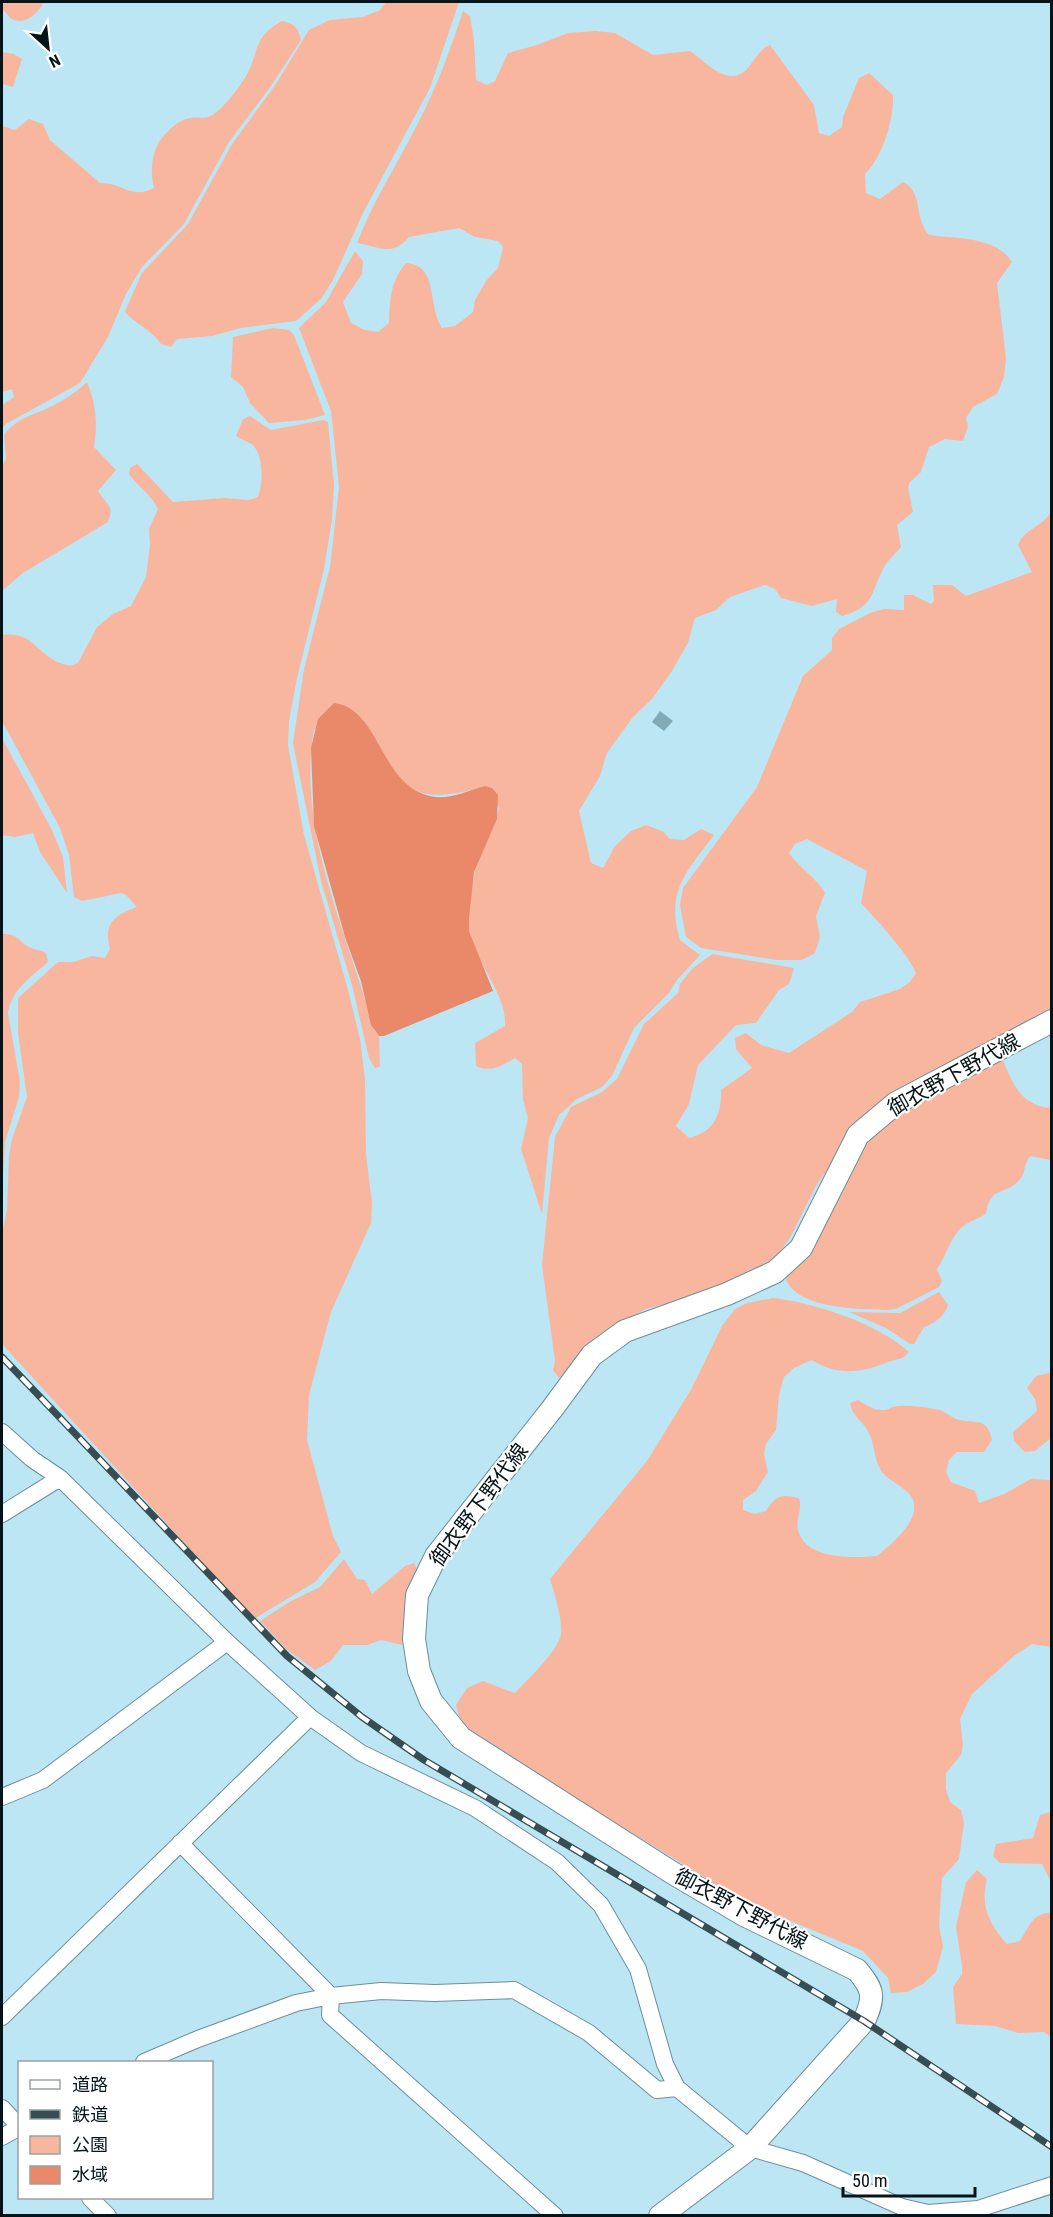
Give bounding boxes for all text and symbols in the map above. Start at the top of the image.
north arrow [18,18,78,78]
text: N [46,50,63,72]
street label: 御衣野下野代線 [884,1029,1024,1121]
street label: 御衣野下野代線 [425,1439,533,1571]
street label: 御衣野下野代線 [670,1864,812,1954]
legend [18,2061,213,2199]
text: 道路 [72,2074,108,2095]
text: 鉄道 [72,2104,108,2125]
text: 公園 [72,2134,108,2155]
scale bar [843,2160,975,2198]
text: 水域 [72,2164,108,2185]
text: 50 m [852,2170,887,2191]

